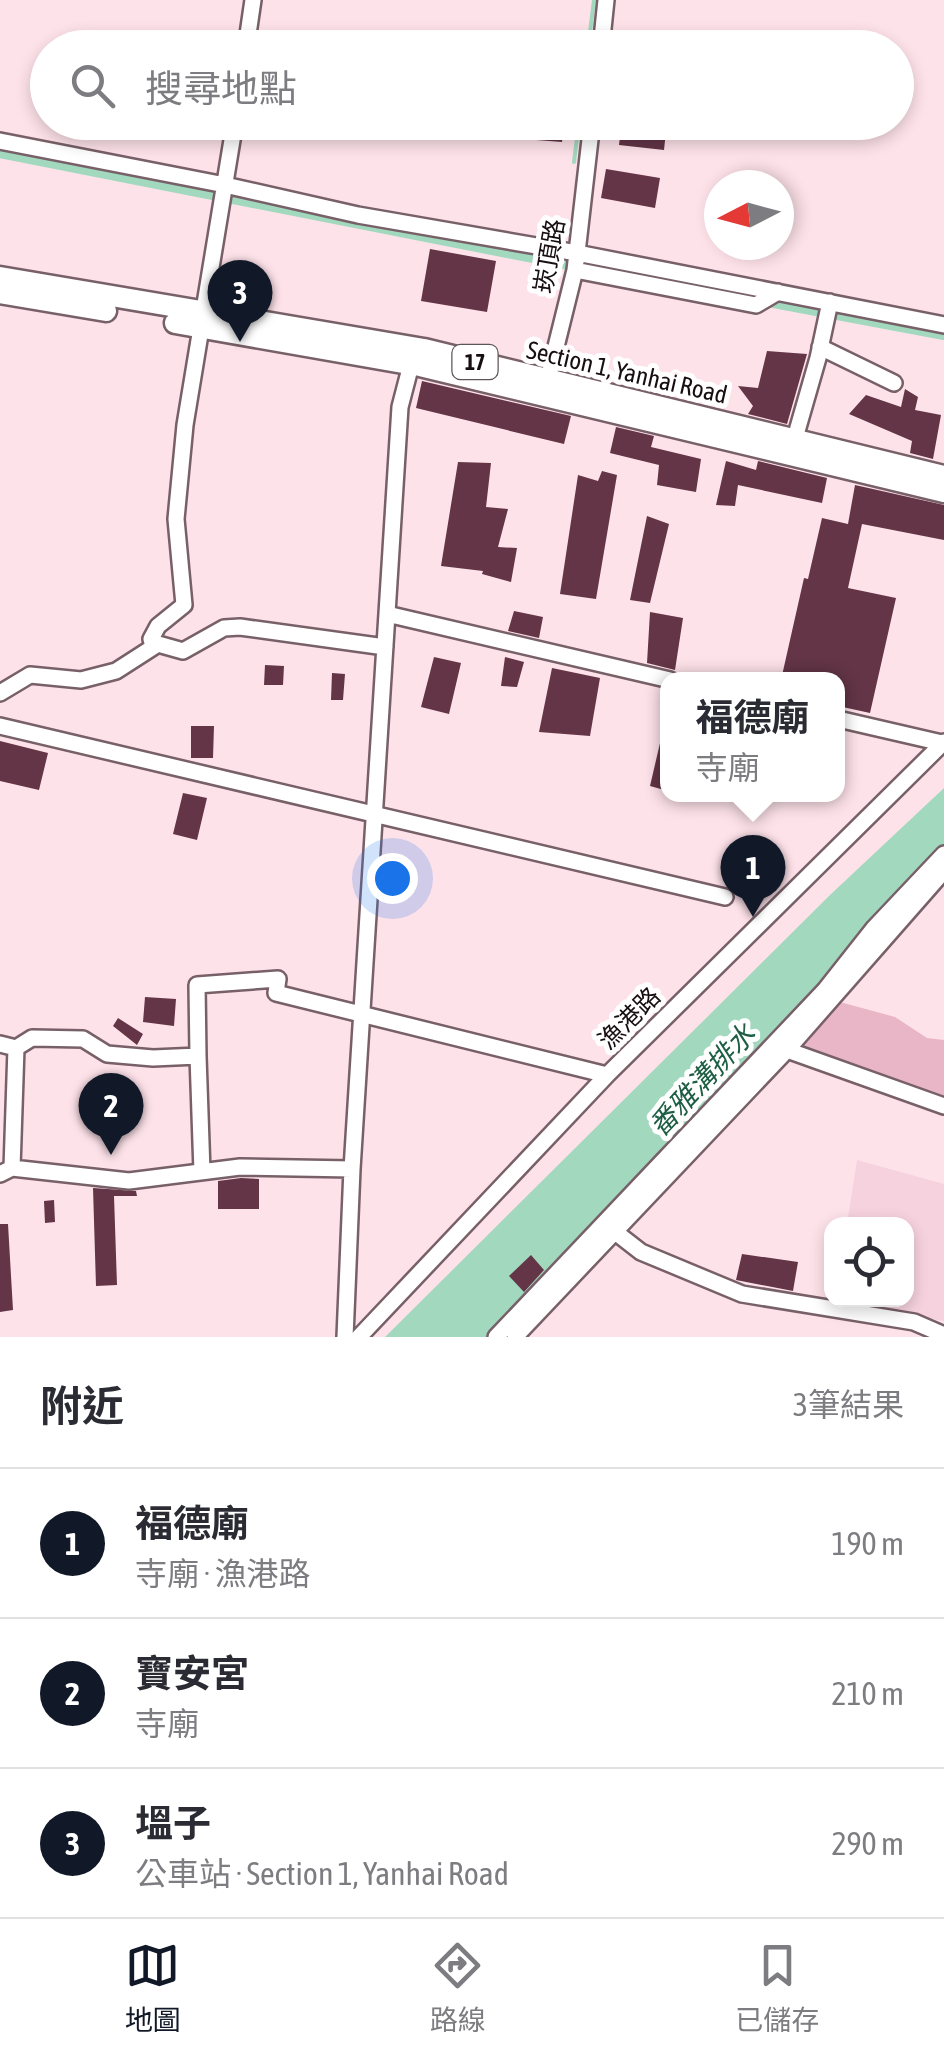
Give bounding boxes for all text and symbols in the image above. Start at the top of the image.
search box [30,30,914,140]
icon: search [65,58,120,113]
text: 搜尋地點 [145,67,297,110]
north arrow [704,170,794,260]
street label: 崁頂路 [529,217,569,295]
pin: 3 [208,260,272,342]
street label: Section 1, Yanhai Road [524,335,730,409]
road number: 17 [452,345,498,379]
popup [660,672,845,802]
text: 福德廟 [695,696,810,739]
text: 寺廟 [695,749,760,786]
pin: 1 [720,834,786,917]
your location [367,853,418,904]
street label: 漁港路 [593,982,665,1054]
water label: 番雅溝排水 [643,1016,763,1142]
pin: 2 [78,1072,144,1155]
map controls [824,1217,914,1307]
button: locate [824,1217,914,1307]
text: 附近 [40,1382,124,1430]
text: 3筆結果 [793,1386,904,1423]
text: 福德廟 [135,1502,249,1545]
text: 1 [65,1525,80,1562]
text: 190 m [831,1525,904,1562]
text: 寺廟 · 漁港路 [135,1555,311,1592]
text: 寶安宮 [135,1652,249,1695]
text: 2 [65,1675,80,1712]
text: 210 m [831,1675,904,1712]
text: 寺廟 [135,1705,199,1742]
text: 塭子 [135,1802,211,1845]
text: 3 [65,1825,80,1862]
text: 290 m [831,1825,904,1862]
text: 公車站 · Section 1, Yanhai Road [135,1855,509,1892]
tab: 地圖 [125,1938,181,2038]
tab: 路線 [430,1938,486,2038]
tab: 已儲存 [735,1938,819,2038]

